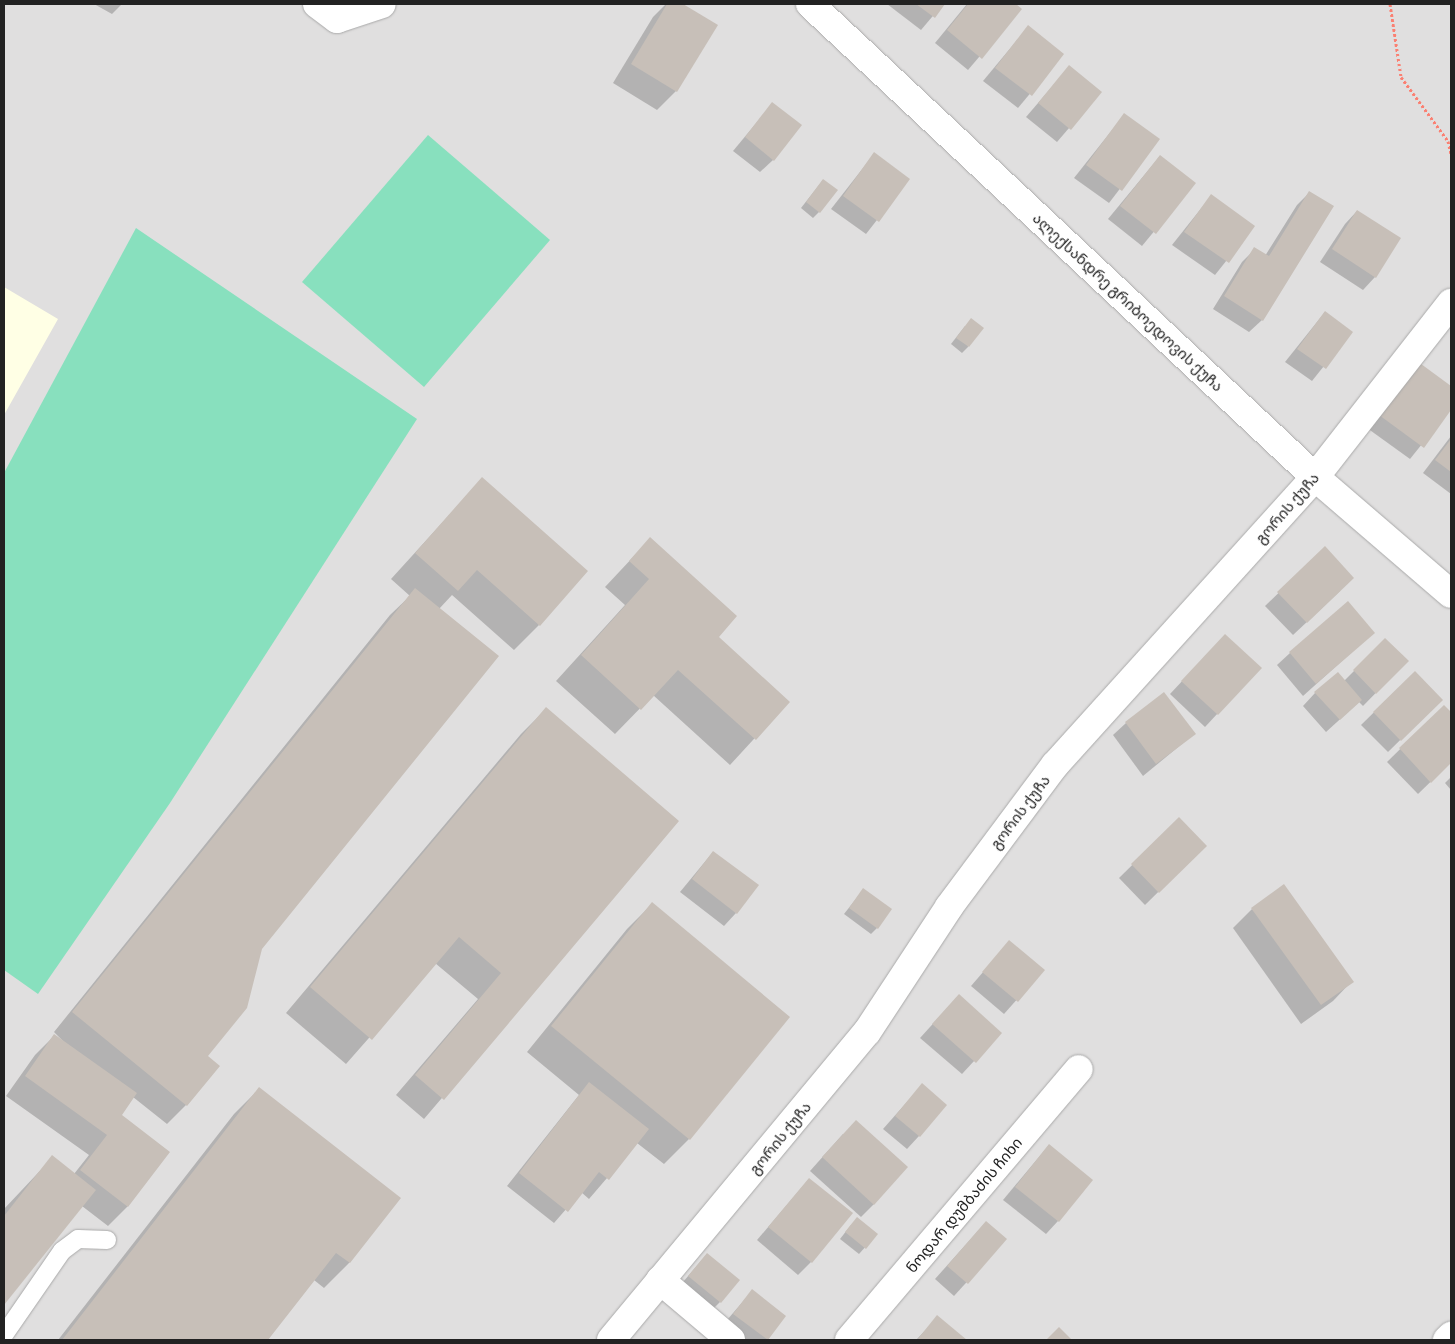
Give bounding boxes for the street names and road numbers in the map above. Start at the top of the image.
street label: ალექსანდრე გრიბოედოვის ქუჩა [1029,209,1227,395]
street label: გორის ქუჩა [1251,469,1323,547]
street label: გორის ქუჩა [986,771,1054,853]
street label: გორის ქუჩა [745,1098,815,1178]
street label: ნოდარ დუმბაძის ჩიხი [902,1134,1026,1276]

